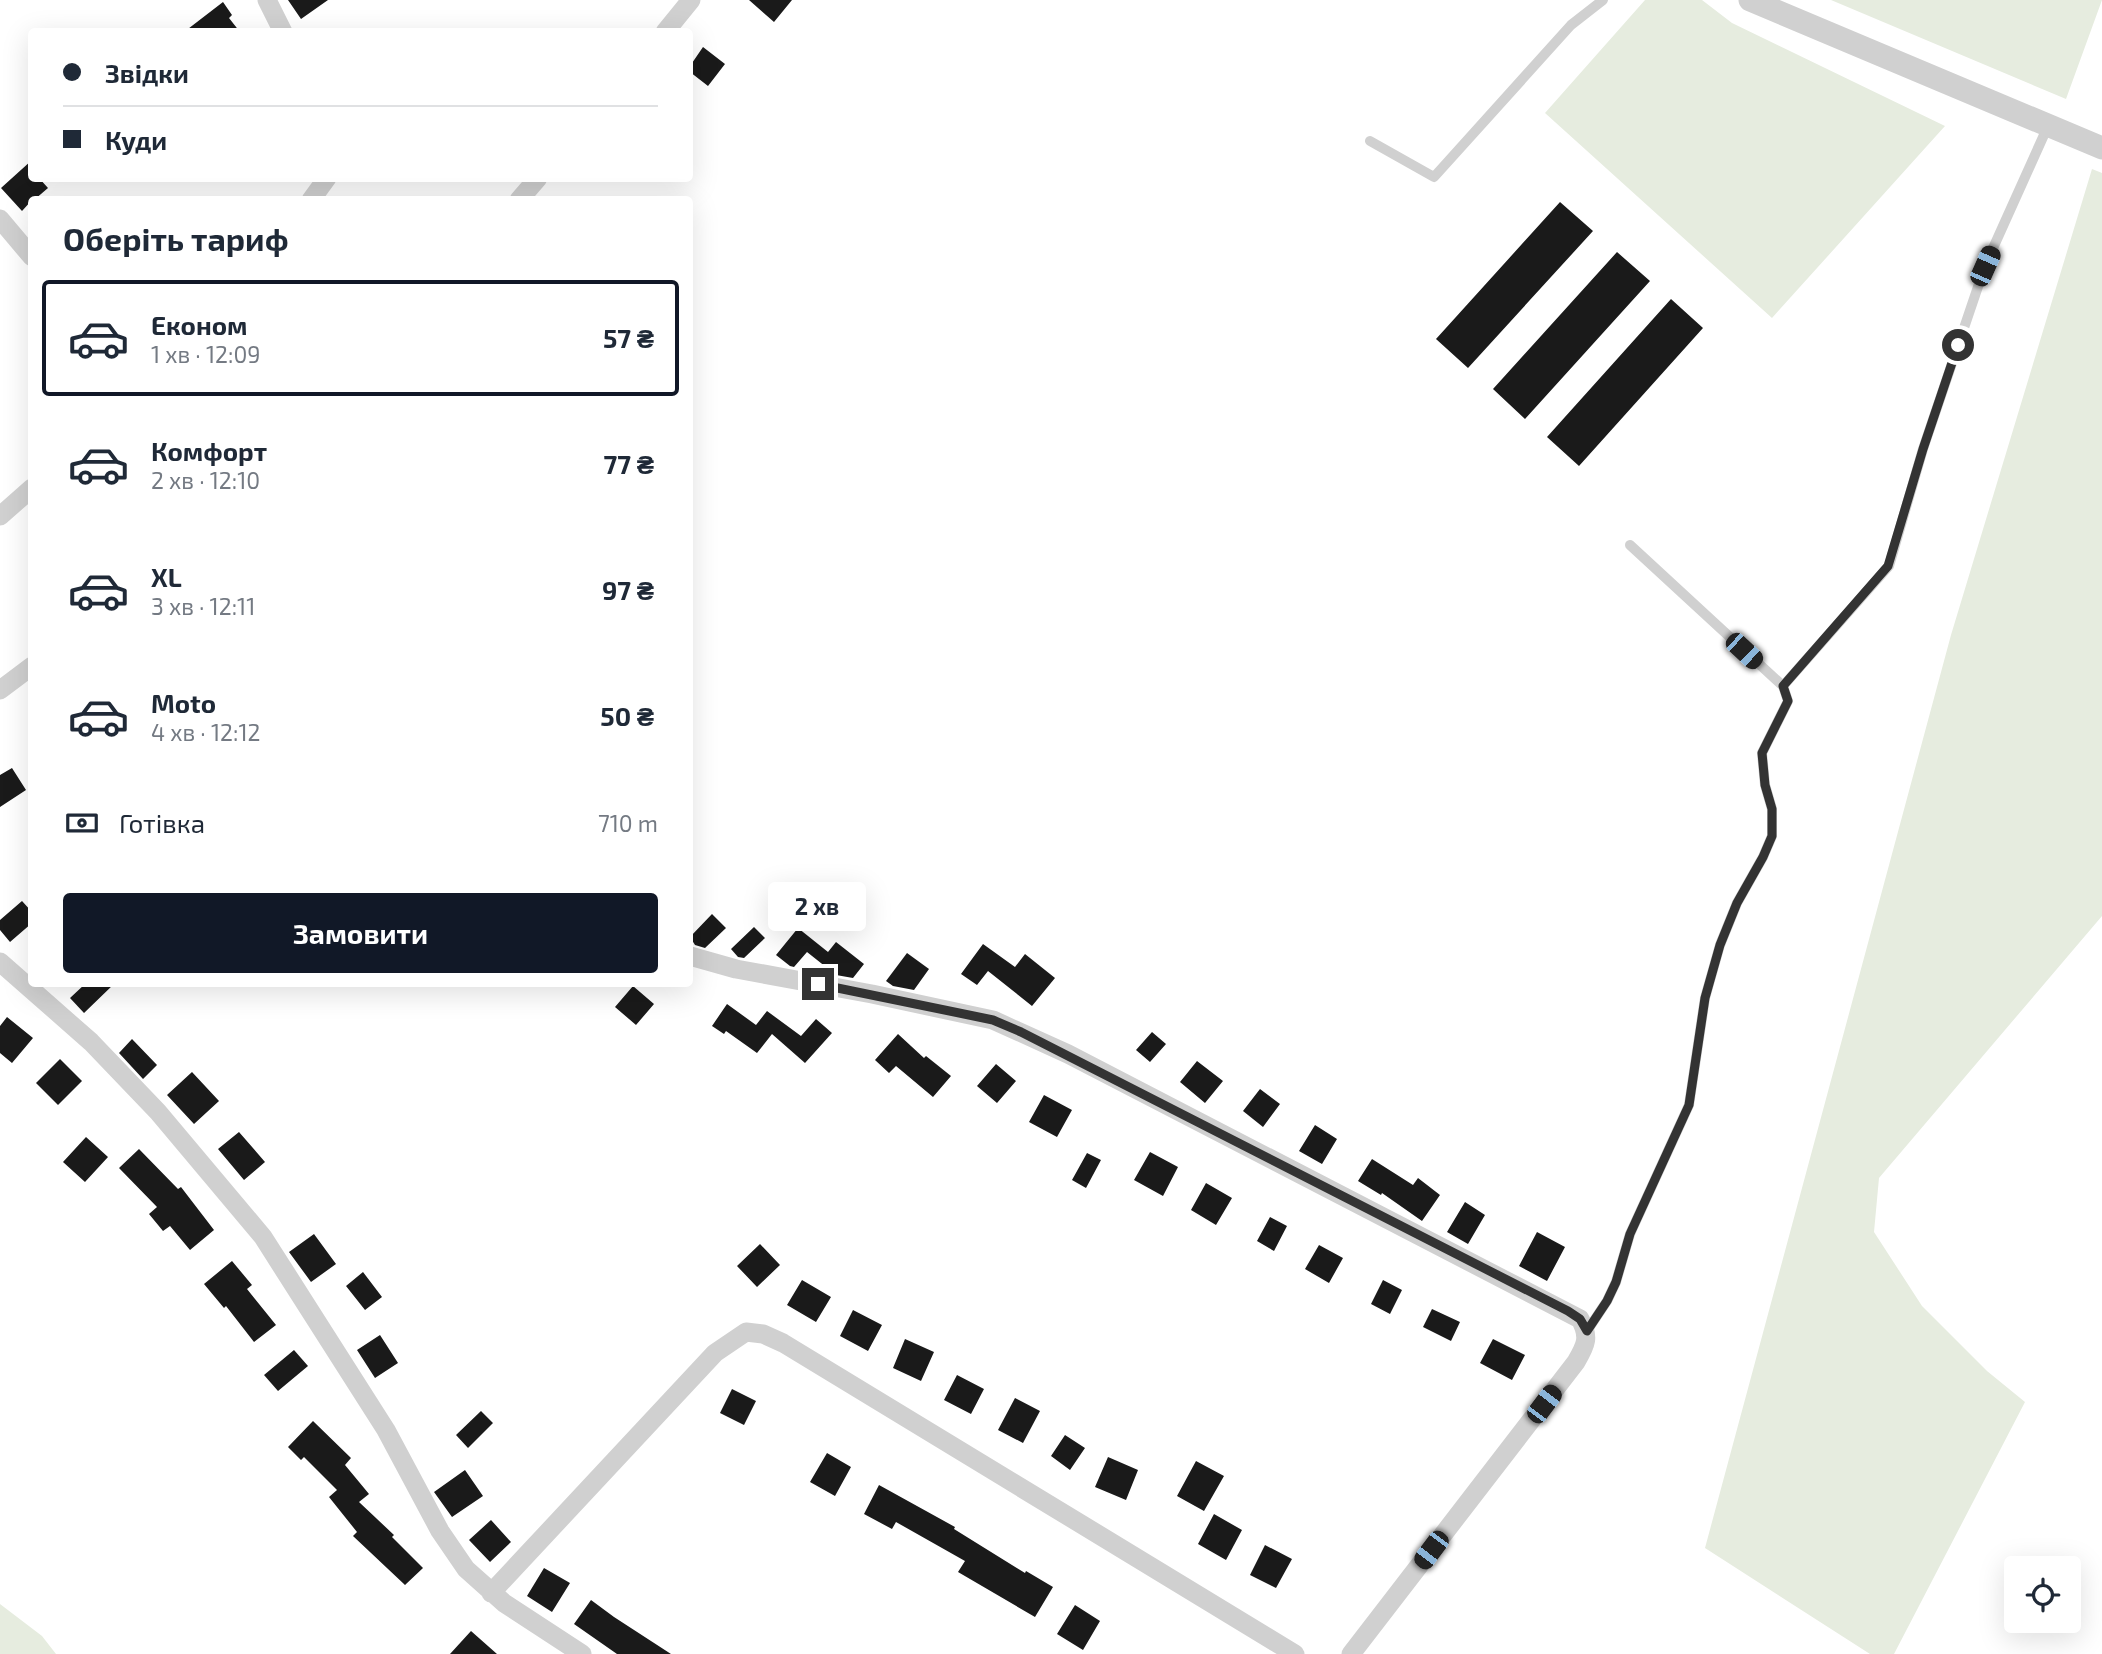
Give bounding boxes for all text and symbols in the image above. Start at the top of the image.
text: Звідки [105,57,189,88]
text: Куди [105,124,167,155]
text: Оберіть тариф [63,219,289,257]
car [1967,243,2004,289]
icon: car [67,307,130,370]
text: Економ [151,309,248,340]
text: 57 ₴ [603,322,654,353]
route start [1942,329,1974,361]
text: 1 хв · 12:09 [151,340,260,368]
icon: car [67,433,130,496]
text: Комфорт [151,435,267,466]
text: 77 ₴ [604,448,654,479]
text: 2 хв · 12:10 [151,466,260,494]
icon: car [67,559,130,622]
text: XL [151,561,182,592]
text: 97 ₴ [602,574,654,605]
text: 3 хв · 12:11 [151,592,255,620]
car [1722,629,1767,673]
icon: car [67,685,130,748]
text: Moto [151,687,216,718]
text: 50 ₴ [600,700,654,731]
text: 4 хв · 12:12 [151,718,261,746]
icon: cash [63,804,101,842]
text: Готівка [119,807,205,838]
text: 710 m [598,809,658,837]
callout: 2 хв [769,883,867,932]
text: 2 хв [795,892,839,920]
button: Замовити [63,893,658,973]
route end [802,968,834,1000]
car [1523,1381,1566,1427]
car [1410,1527,1453,1573]
map controls [2004,1556,2081,1633]
button: locate [2004,1556,2081,1633]

